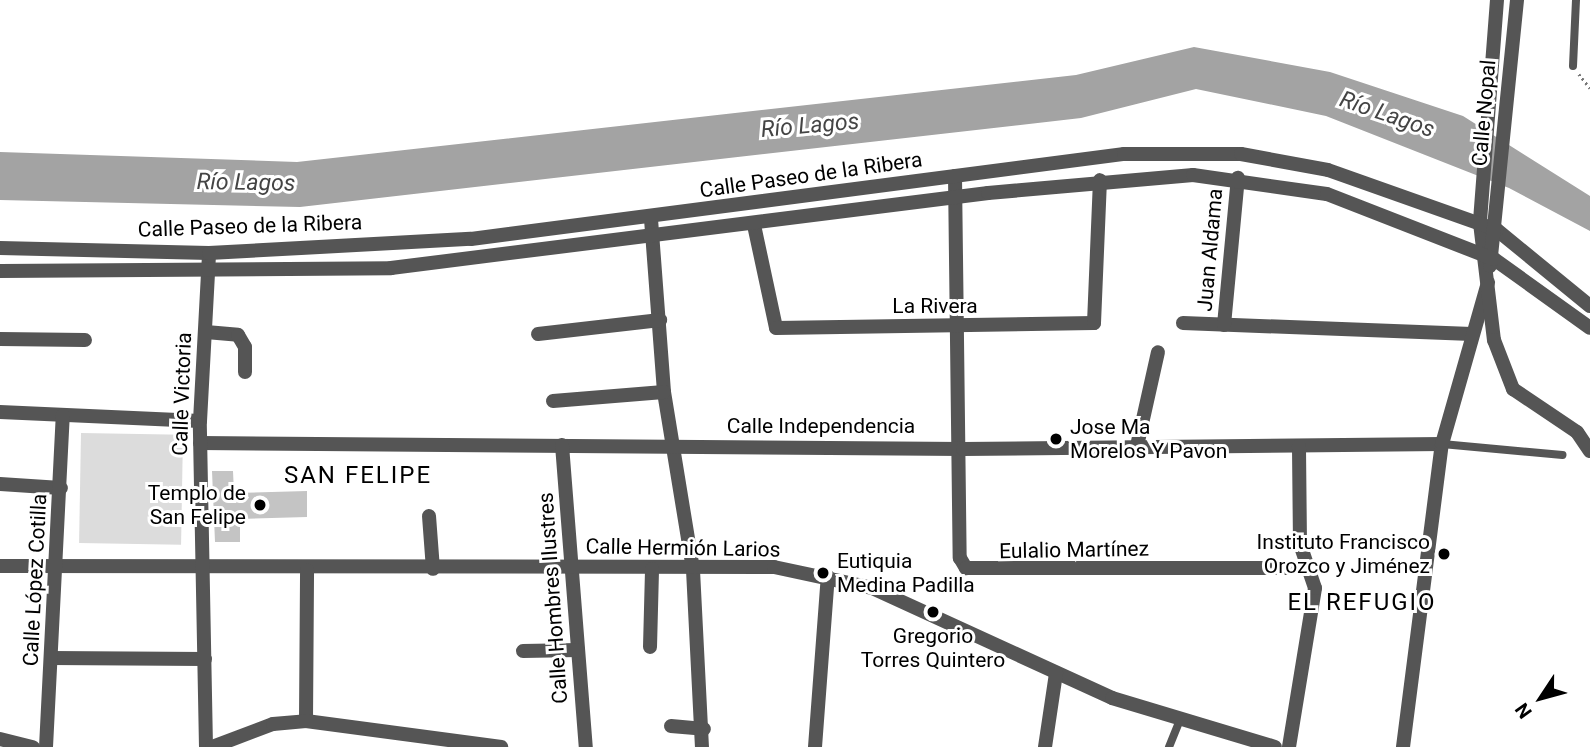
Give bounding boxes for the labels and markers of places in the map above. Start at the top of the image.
place label: Jose Ma Morelos Y Pavon [1070,414,1227,464]
marker: Jose Ma Morelos Y Pavon [1048,431,1064,447]
place label: Templo de San Felipe [148,480,246,530]
marker: Templo de San Felipe [252,497,268,513]
place label: Instituto Francisco Orozco y Jiménez [1257,529,1430,579]
marker: Instituto Francisco Orozco y Jiménez [1436,546,1452,562]
place label: Eutiquia Medina Padilla [837,548,975,598]
marker: Eutiquia Medina Padilla [815,565,831,581]
marker: Gregorio Torres Quintero [925,604,941,620]
place label: Gregorio Torres Quintero [861,623,1005,673]

